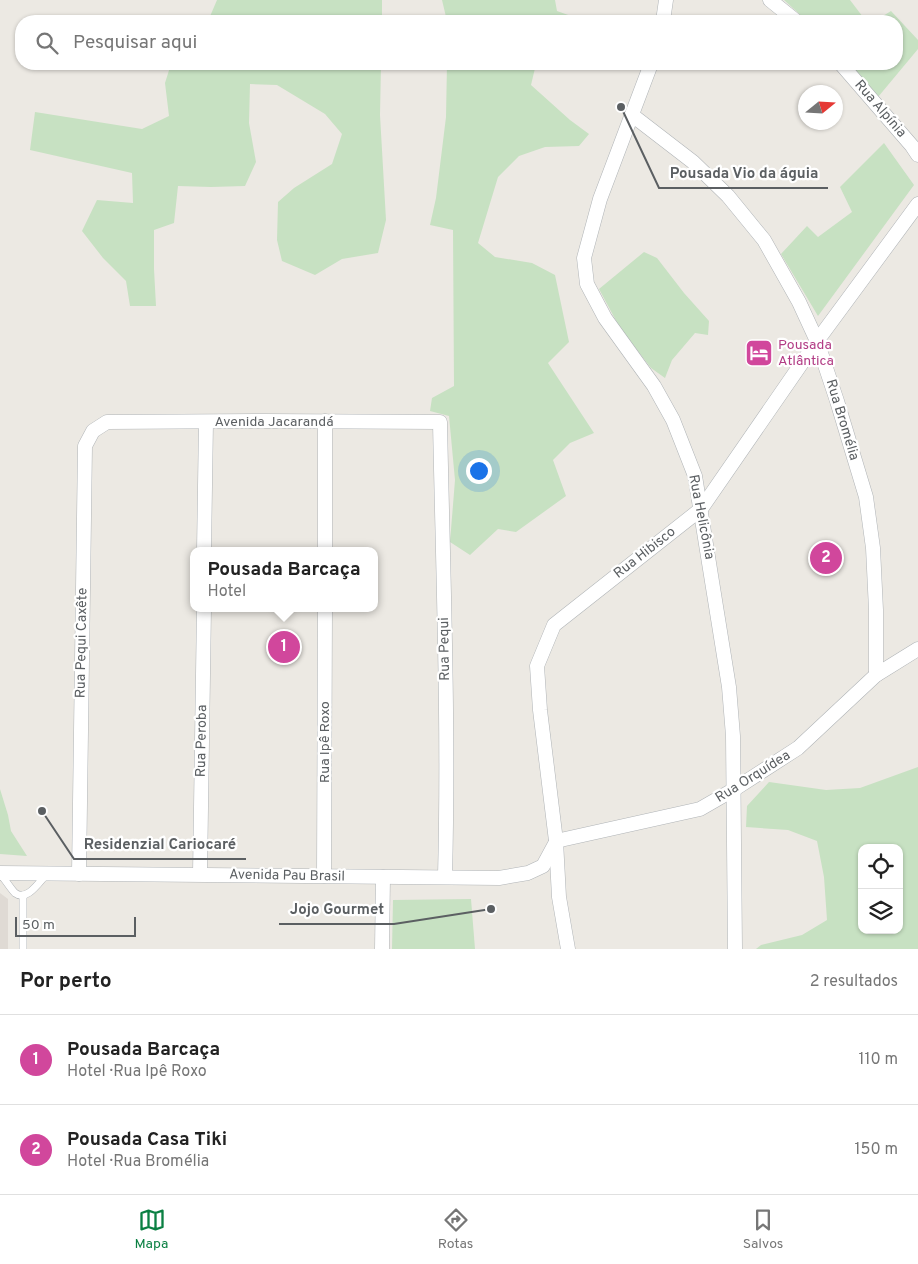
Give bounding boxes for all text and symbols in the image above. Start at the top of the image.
search box [15,15,903,70]
icon: search [33,29,61,57]
text: Pesquisar aqui [73,31,197,55]
street label: Rua Alpínia [850,77,910,141]
north arrow [798,85,843,130]
callout: Pousada Vio da águia [659,158,828,188]
text: Pousada Vio da águia [670,165,818,184]
place label: Pousada Atlântica [778,337,834,370]
hotel icon: Pousada Atlântica [744,338,774,368]
street label: Rua Bromélia [822,377,862,463]
street label: Avenida Jacarandá [214,414,334,431]
your location [466,458,492,484]
street label: Rua Helicônia [684,473,718,561]
street label: Rua Hibisco [611,523,679,582]
pin: 2 [810,539,842,577]
popup [190,547,378,612]
text: Pousada Barcaça [207,558,361,582]
text: Hotel [207,582,246,602]
street label: Rua Pequi Caxête [73,588,91,698]
street label: Rua Pequi [436,617,454,681]
pin: 1 [268,628,300,666]
street label: Rua Ipê Roxo [317,701,334,783]
street label: Rua Peroba [193,705,211,777]
street label: Rua Orquídea [712,747,794,807]
callout: Residenzial Cariocaré [74,829,246,859]
text: Residenzial Cariocaré [84,836,236,855]
map controls [858,844,903,934]
button: locate [858,844,903,889]
street label: Avenida Pau Brasil [229,866,345,886]
button: layers [858,889,903,934]
callout: Jojo Gourmet [279,894,394,924]
text: Jojo Gourmet [290,901,384,920]
scale bar [15,914,136,937]
text: 50 m [22,917,55,934]
text: Por perto [20,968,112,995]
text: 2 resultados [810,972,898,992]
text: Pousada Barcaça [67,1038,220,1062]
text: 1 [33,1050,39,1070]
text: 110 m [858,1050,898,1070]
text: Hotel · Rua Ipê Roxo [67,1062,207,1082]
text: Pousada Casa Tiki [67,1128,227,1152]
text: 2 [31,1140,41,1160]
text: 150 m [855,1140,898,1160]
text: Hotel · Rua Bromélia [67,1152,209,1172]
tab: Mapa [135,1206,168,1253]
tab: Rotas [438,1206,473,1253]
tab: Salvos [743,1206,783,1253]

